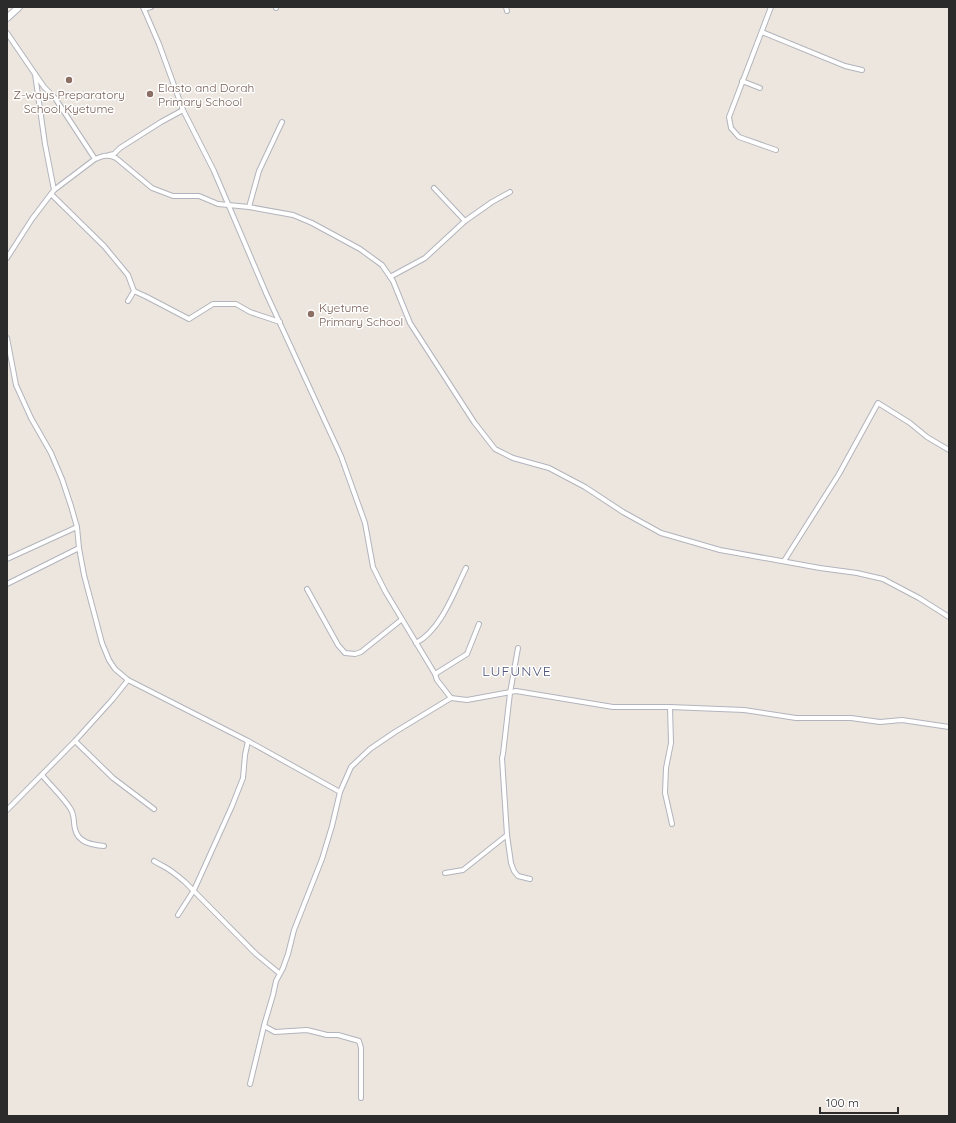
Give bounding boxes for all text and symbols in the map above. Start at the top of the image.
marker: Z-ways Preparatory School Kyetume [64,75,74,85]
place label: Elasto and Dorah Primary School [158,80,254,109]
place label: Z-ways Preparatory School Kyetume [13,87,125,116]
marker: Elasto and Dorah Primary School [145,89,155,99]
place label: Kyetume Primary School [319,300,403,329]
marker: Kyetume Primary School [306,309,316,319]
district label: LUFUNVE [482,662,552,680]
scale bar [820,1089,898,1115]
text: 100 m [826,1095,859,1110]

